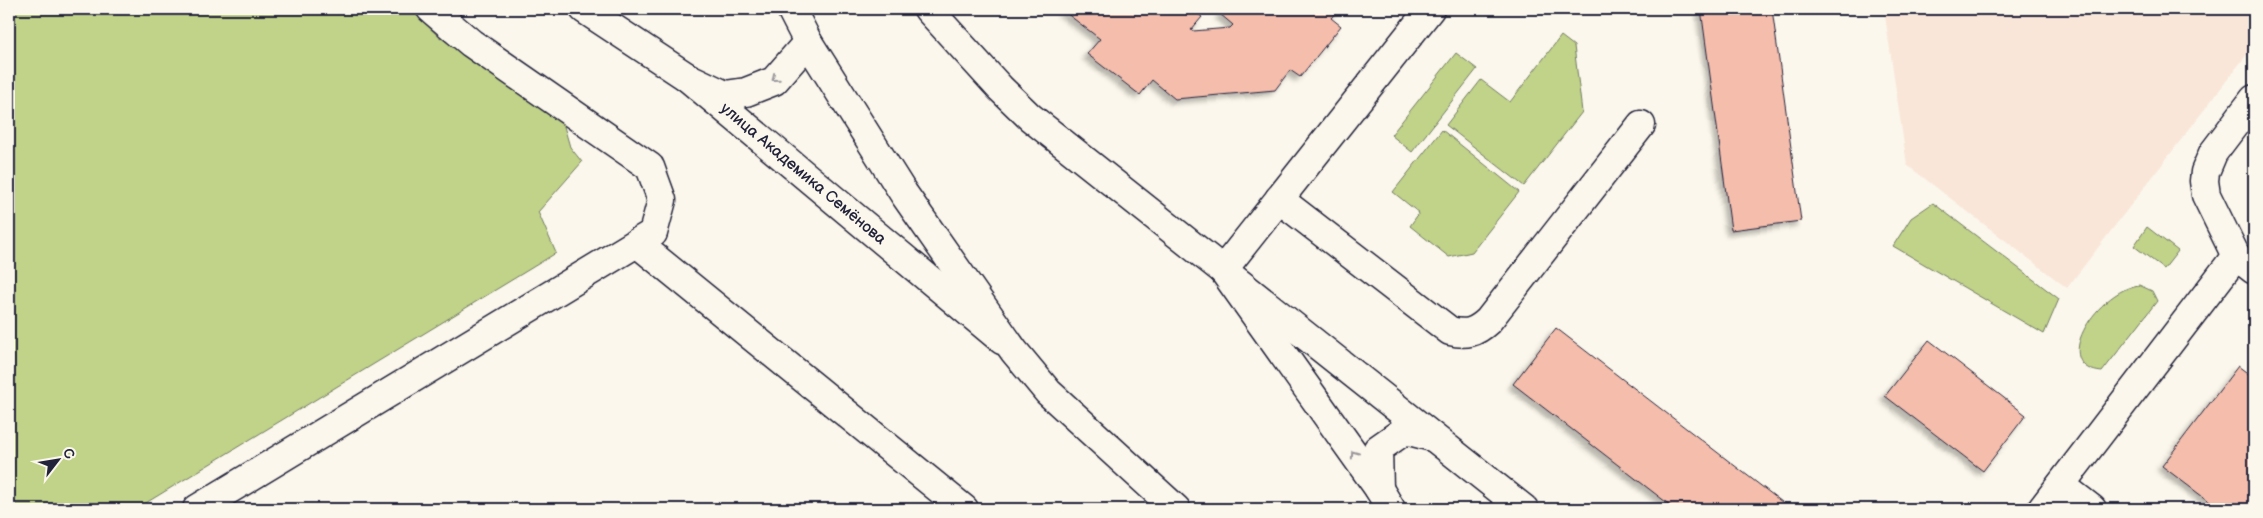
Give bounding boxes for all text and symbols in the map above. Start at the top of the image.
one-way arrow [772,72,781,81]
street label: улица Академика Семёнова [716,99,890,249]
north arrow [32,436,82,486]
text: С [59,445,79,462]
one-way arrow [1351,450,1360,460]

